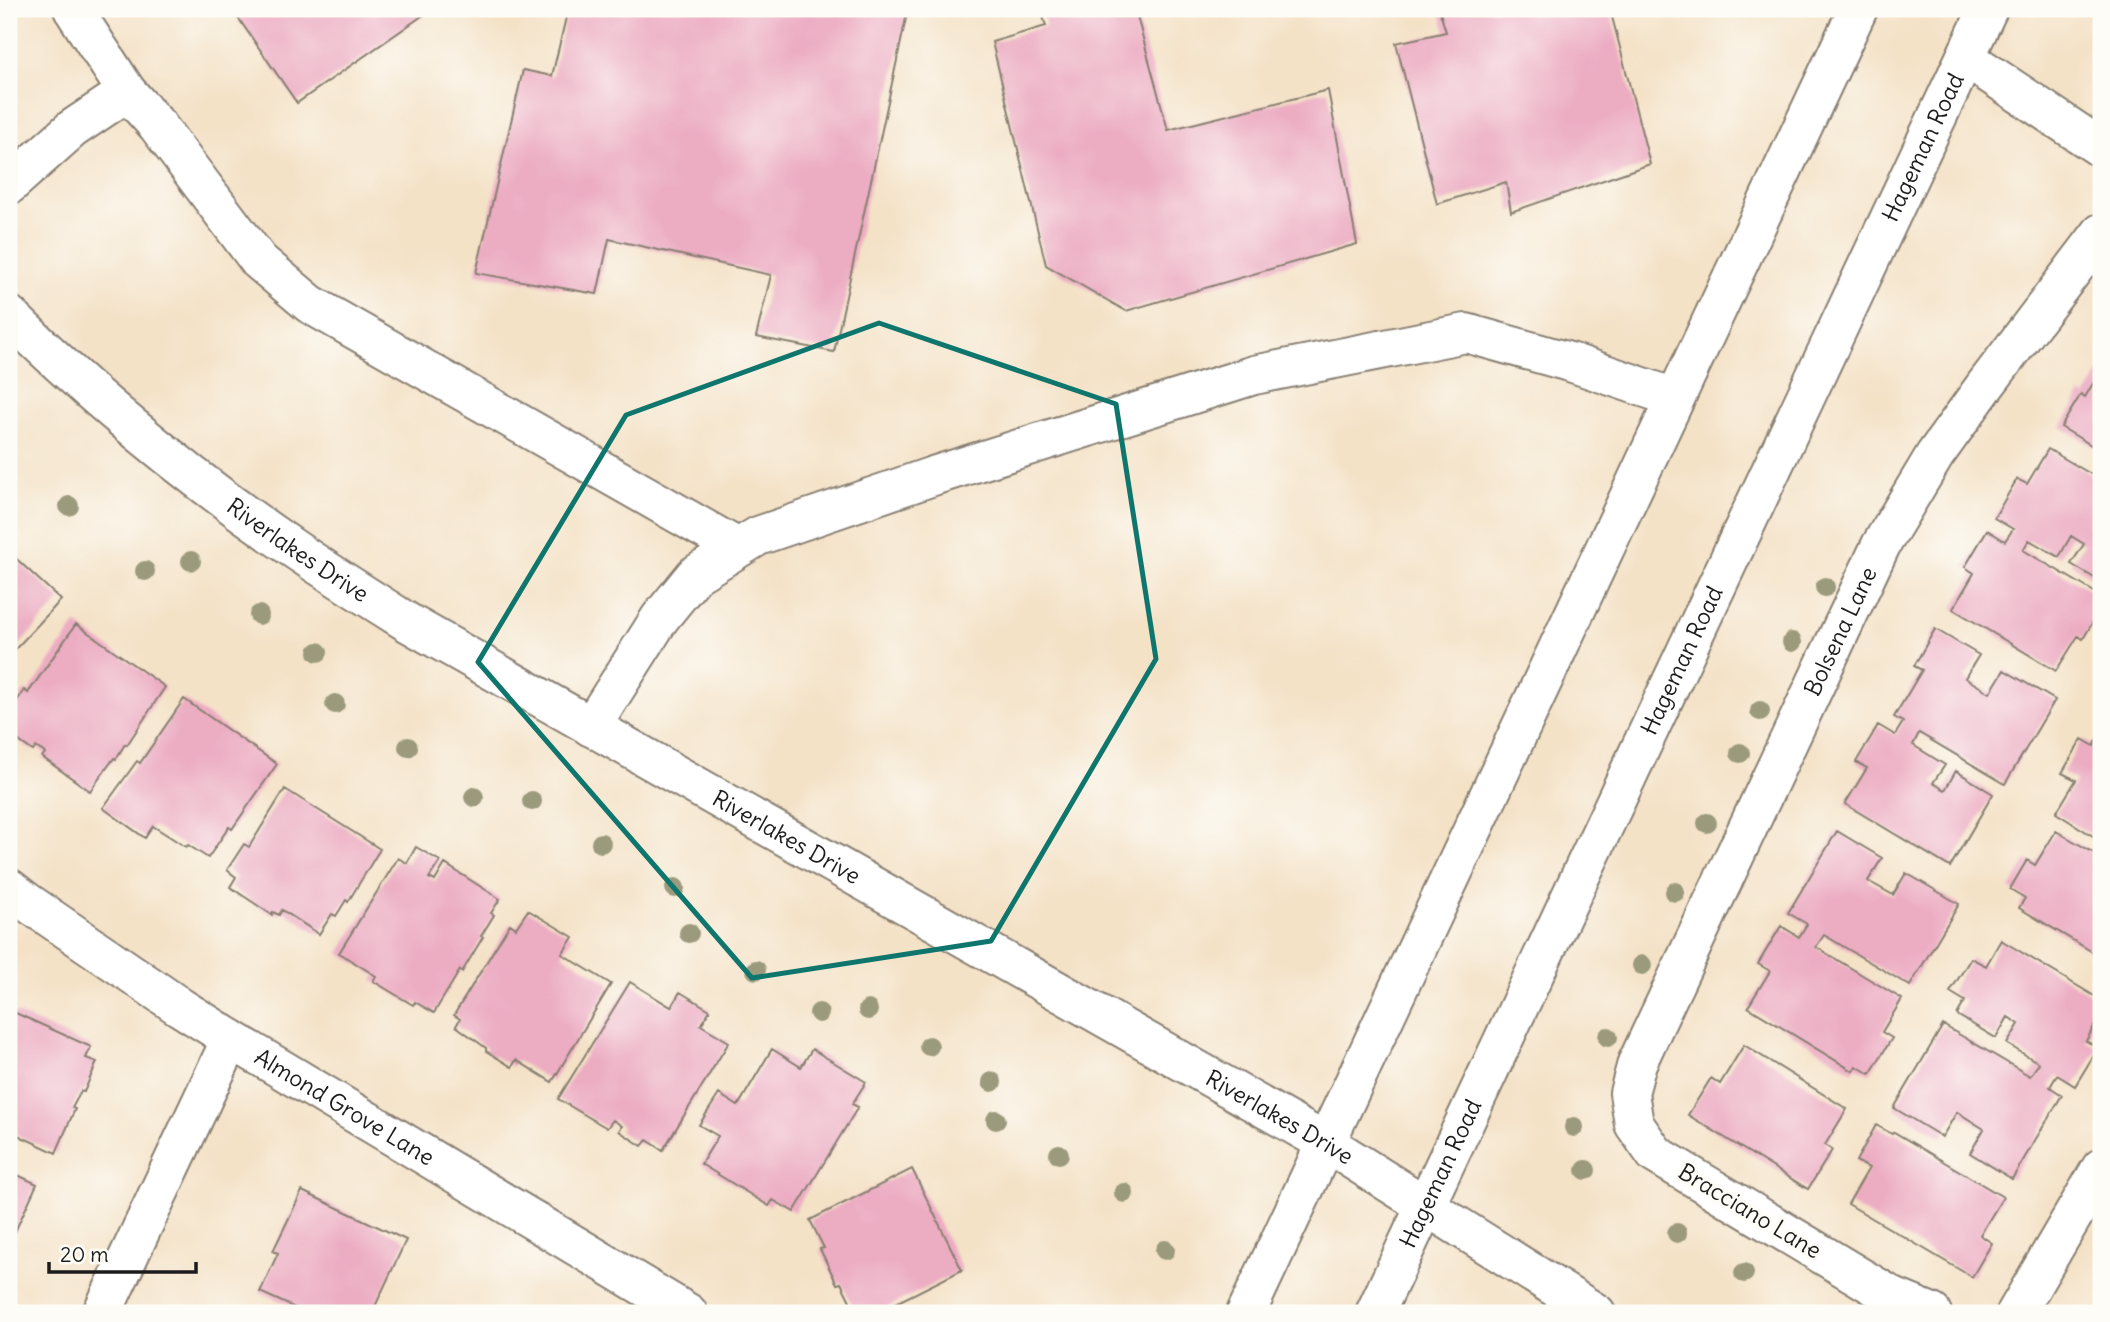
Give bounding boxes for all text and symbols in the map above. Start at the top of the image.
street label: Hageman Road [1875,68,1970,226]
street label: Riverlakes Drive [221,491,374,608]
street label: Bolsena Lane [1797,562,1883,700]
street label: Hageman Road [1634,581,1729,739]
street label: Riverlakes Drive [708,783,866,890]
street label: Almond Grove Lane [250,1042,440,1172]
street label: Riverlakes Drive [1201,1063,1359,1171]
street label: Hageman Road [1393,1094,1487,1252]
street label: Bracciano Lane [1674,1157,1827,1265]
scale bar [49,1231,196,1275]
text: 20 m [60,1241,109,1268]

